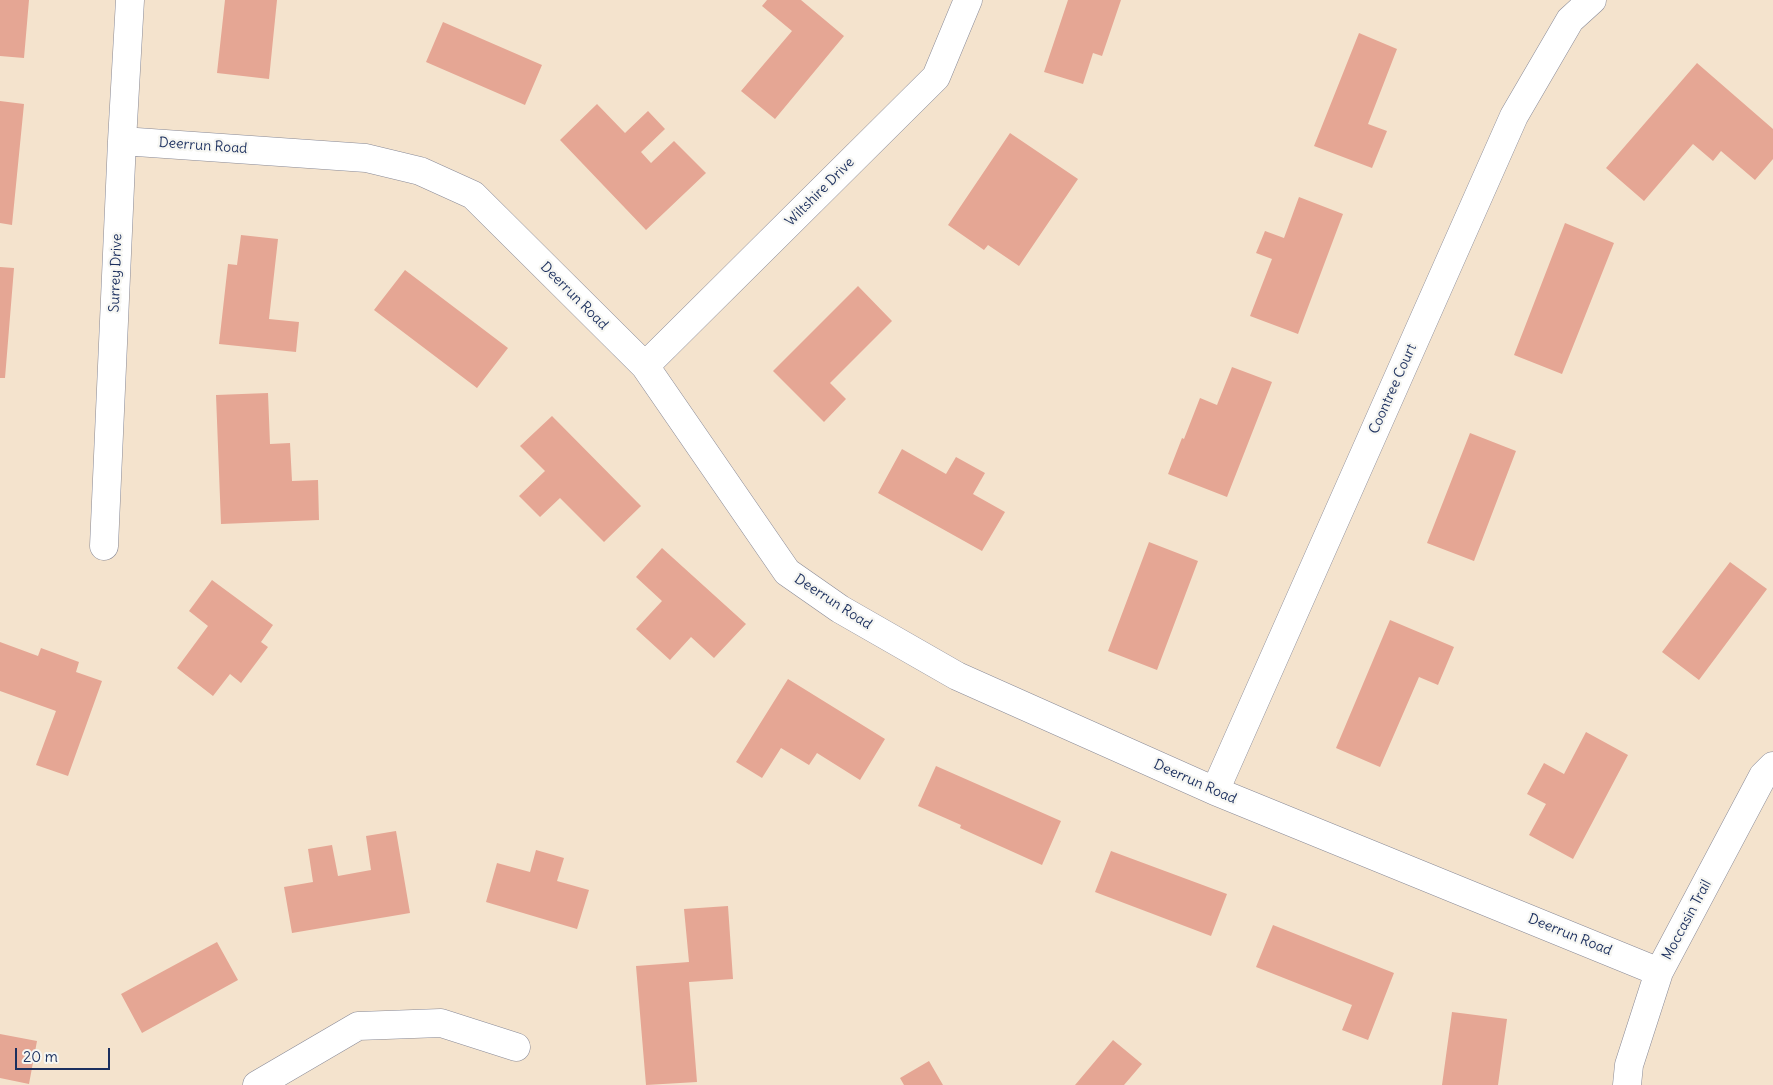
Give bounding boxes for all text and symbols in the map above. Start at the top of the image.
street label: Deerrun Road [158,135,248,157]
street label: Wiltshire Drive [782,154,858,230]
street label: Surrey Drive [106,233,126,313]
street label: Deerrun Road [537,259,611,333]
street label: Coontree Court [1366,341,1420,437]
street label: Deerrun Road [791,571,875,633]
street label: Deerrun Road [1151,756,1239,808]
street label: Moccasin Trail [1659,877,1715,963]
street label: Deerrun Road [1526,911,1614,959]
scale bar [18,1038,112,1070]
text: 20 m [23,1047,58,1066]

